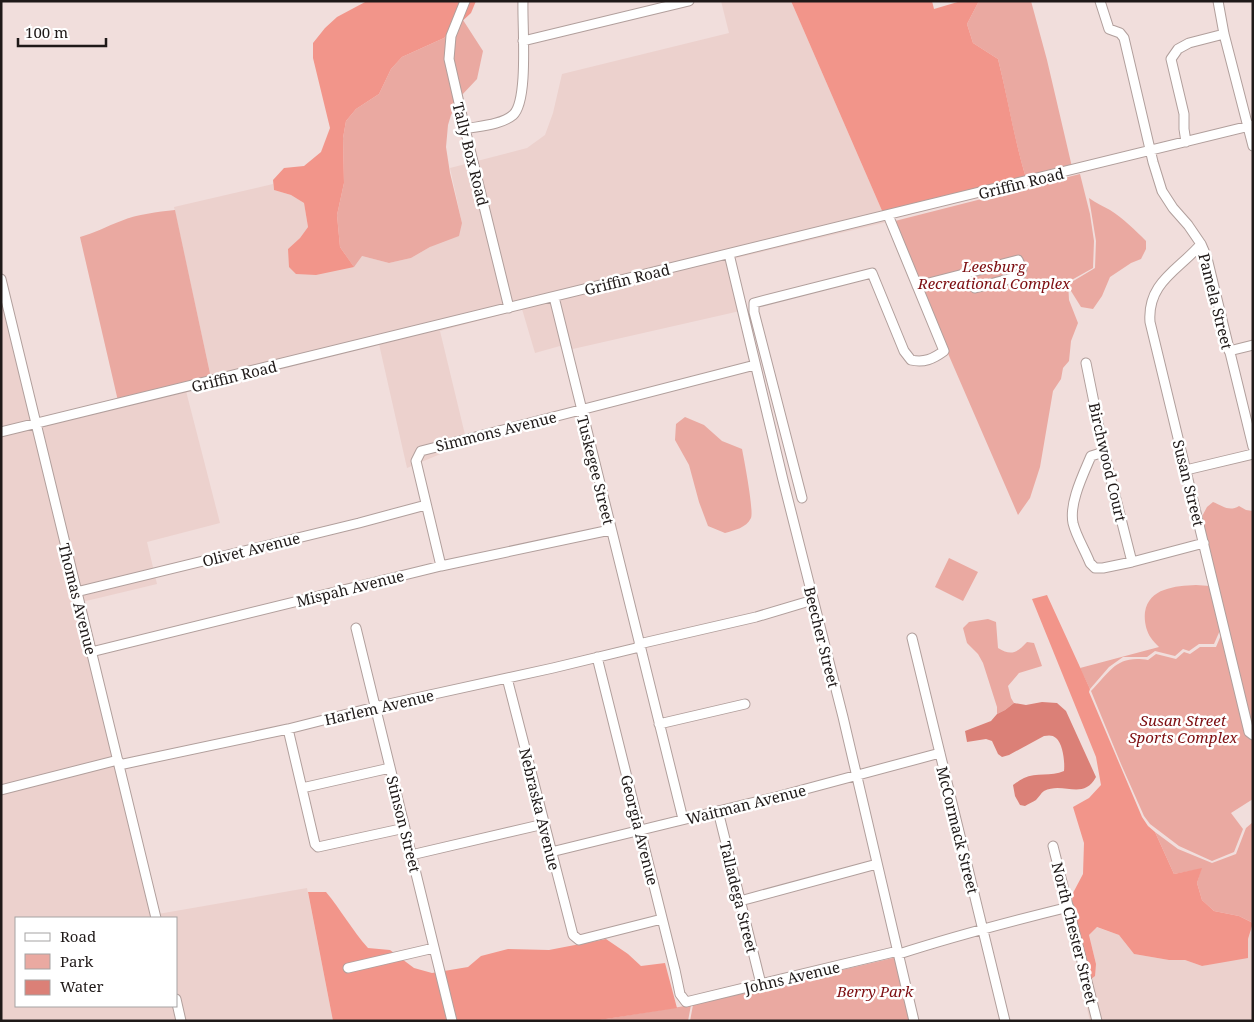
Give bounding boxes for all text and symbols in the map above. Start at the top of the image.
scale bar [18,15,105,47]
text: 100 m [25,22,68,42]
street label: Tally Box Road [448,100,494,208]
street label: Griffin Road [976,163,1066,203]
street label: Pamela Street [1194,251,1238,351]
park label: Leesburg Recreational Complex [917,256,1071,293]
street label: Griffin Road [582,259,672,299]
street label: Griffin Road [189,356,279,396]
street label: Birchwood Court [1085,400,1131,524]
street label: Simmons Avenue [433,406,559,456]
street label: Tuskegee Street [573,413,619,527]
street label: Susan Street [1169,438,1209,528]
street label: Olivet Avenue [200,527,302,571]
street label: Thomas Avenue [54,541,102,657]
street label: Mispah Avenue [294,565,406,611]
street label: Beecher Street [800,584,844,690]
street label: Harlem Avenue [322,685,436,729]
park label: Susan Street Sports Complex [1128,710,1238,747]
street label: Nebraska Avenue [515,746,565,872]
street label: McCormack Street [932,764,984,896]
street label: Georgia Avenue [617,773,663,887]
street label: Stinson Street [382,774,426,874]
street label: Waitman Avenue [684,779,808,829]
street label: Talladega Street [715,839,763,955]
street label: North Chester Street [1048,860,1102,1006]
legend [15,917,178,1007]
text: Road [60,926,96,946]
text: Park [60,951,94,971]
street label: Johns Avenue [741,956,842,998]
text: Water [60,976,103,996]
park label: Berry Park [836,981,914,1001]

